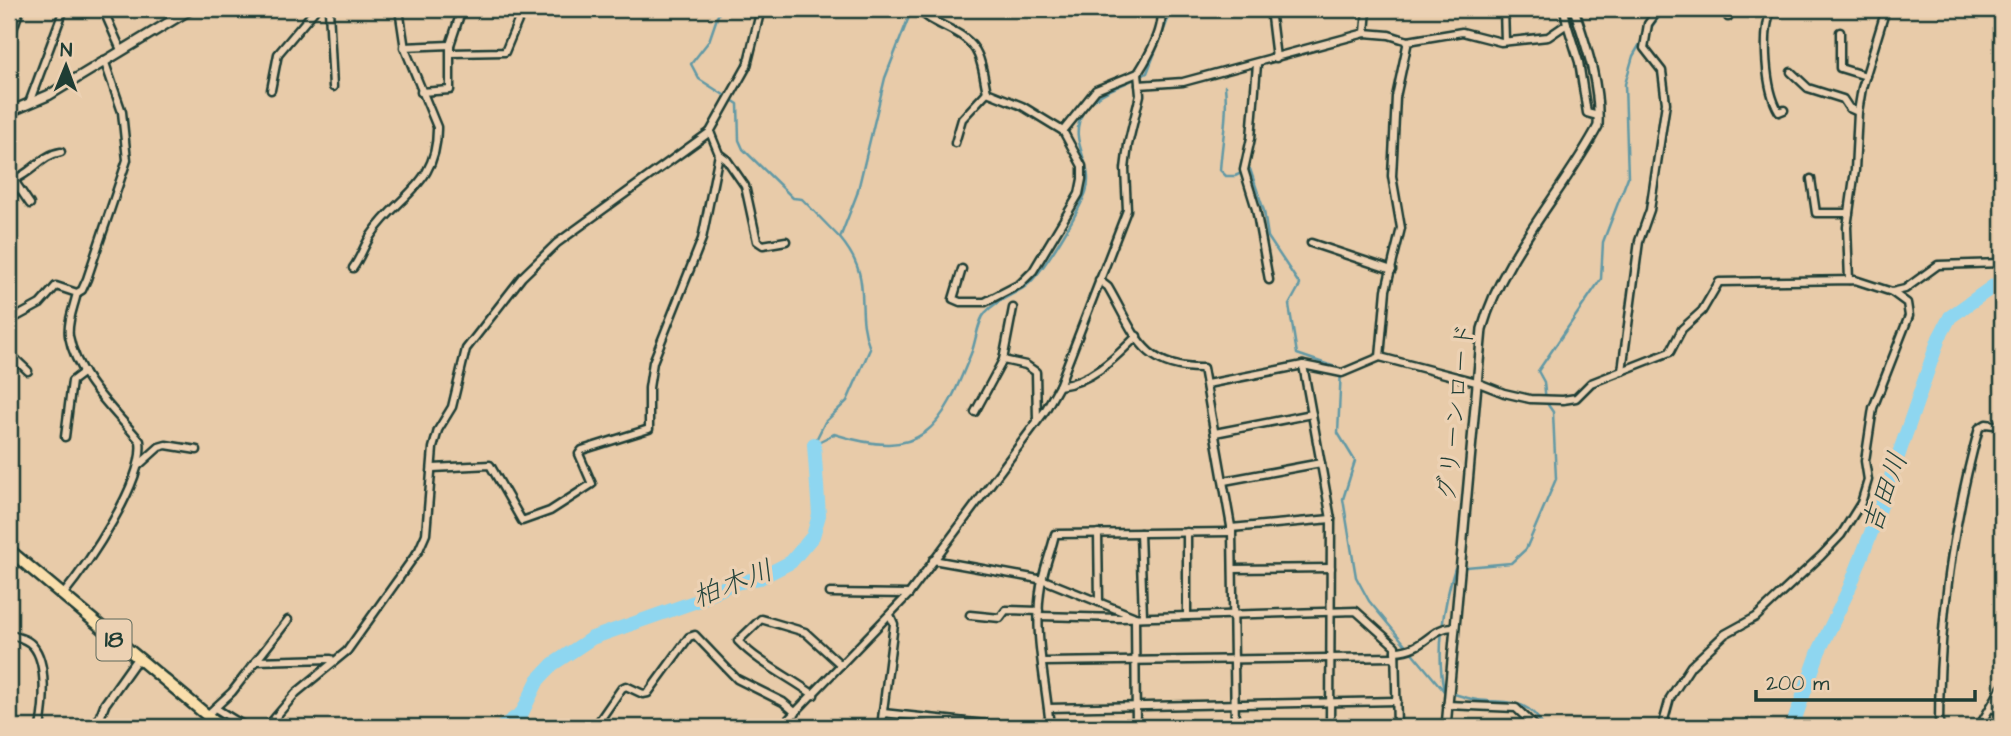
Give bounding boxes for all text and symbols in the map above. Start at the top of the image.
north arrow [32,32,102,102]
text: N [60,37,73,64]
street label: グリーンロード [1429,320,1483,504]
water label: 吉田川 [1852,447,1918,539]
water label: 柏木川 [687,551,779,617]
road number: 18 [96,620,132,660]
scale bar [1756,659,1974,703]
text: 200 m [1766,669,1830,698]

